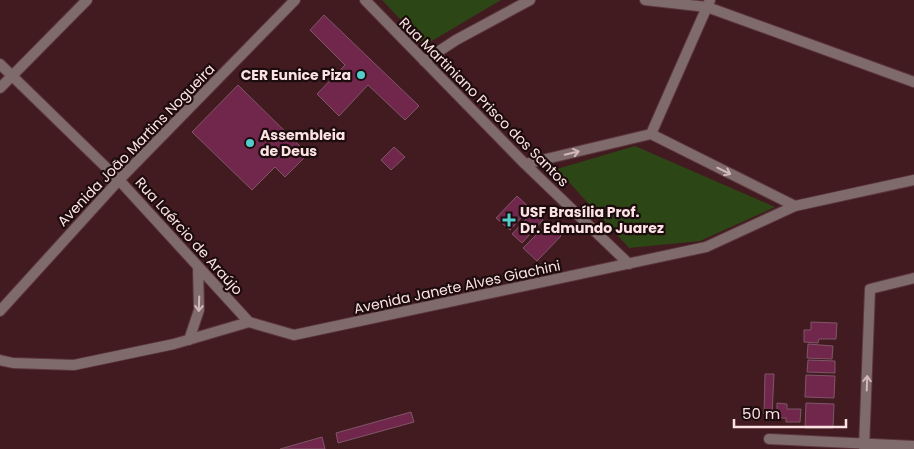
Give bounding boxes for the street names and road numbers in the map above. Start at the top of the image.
street label: Rua Martiniano Prisco dos Santos [395,13,573,191]
street label: Avenida João Martins Nogueira [53,59,219,231]
street label: Rua Laércio de Araújo [131,173,247,299]
street label: Avenida Janete Alves Giachini [352,255,562,319]

